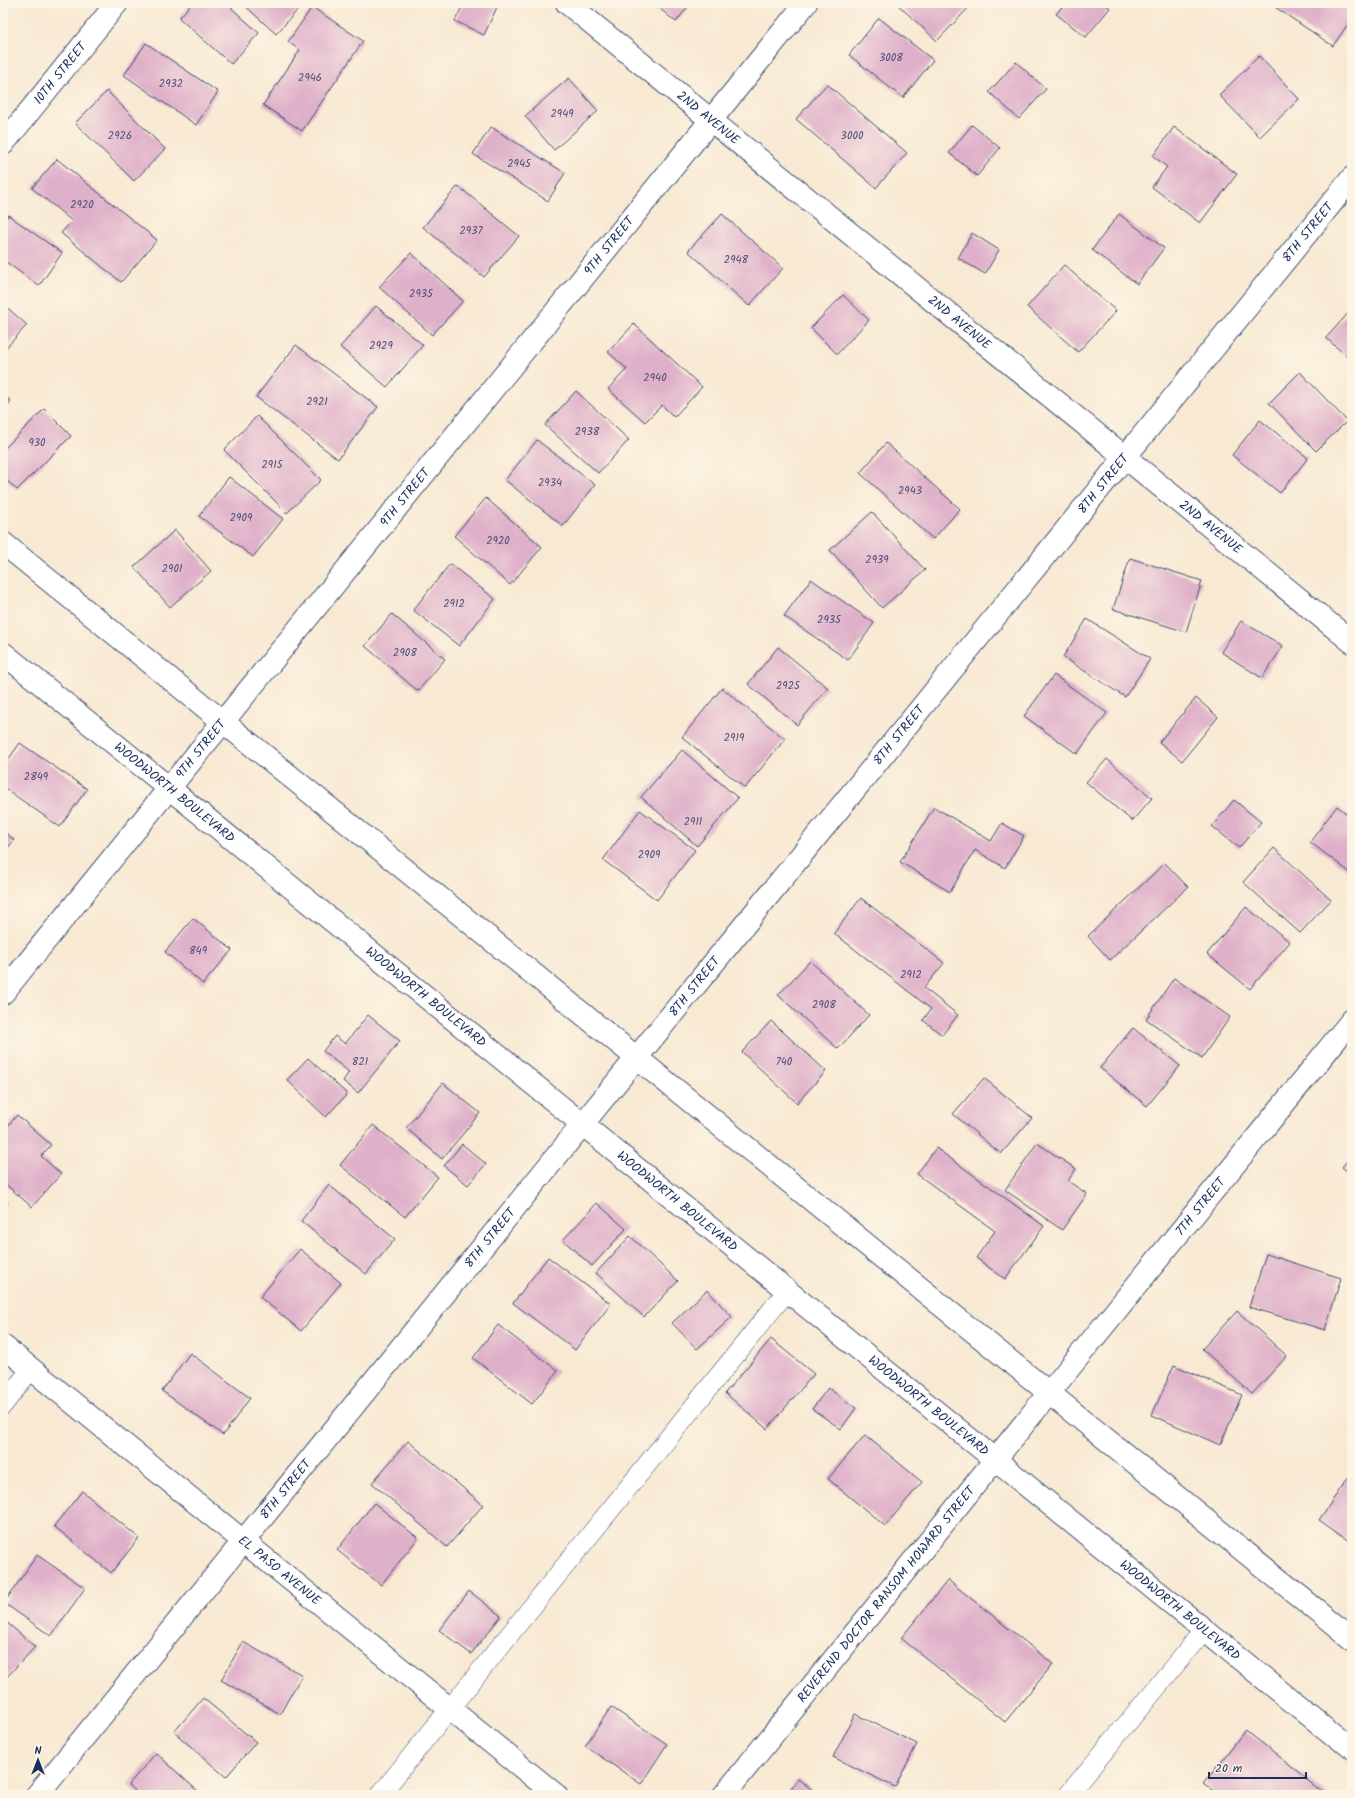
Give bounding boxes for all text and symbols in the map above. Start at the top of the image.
street label: 10TH STREET [28,37,93,109]
house number: 3008 [879,49,903,67]
house number: 2946 [298,69,322,87]
house number: 2932 [159,75,183,93]
street label: 2ND AVENUE [672,86,745,150]
house number: 2949 [550,105,574,123]
house number: 2926 [108,127,132,145]
house number: 3000 [841,127,864,145]
house number: 2945 [507,155,532,173]
house number: 2920 [70,196,94,214]
street label: 8TH STREET [1277,197,1339,267]
street label: 9TH STREET [579,211,640,280]
house number: 2937 [459,222,483,240]
house number: 2948 [724,251,749,269]
house number: 2935 [409,285,434,303]
street label: 2ND AVENUE [923,290,996,355]
house number: 2929 [369,337,393,355]
house number: 2940 [643,369,667,387]
house number: 2921 [306,393,328,411]
house number: 2938 [575,423,600,441]
house number: 930 [28,434,46,452]
street label: 8TH STREET [1072,448,1135,519]
house number: 2915 [261,456,284,474]
street label: 9TH STREET [374,463,436,532]
house number: 2934 [538,474,562,492]
house number: 2943 [898,482,922,500]
street label: 2ND AVENUE [1174,495,1247,560]
house number: 2909 [230,509,253,527]
house number: 2920 [486,532,510,550]
house number: 2939 [865,551,889,569]
house number: 2901 [162,560,182,578]
house number: 2912 [443,595,465,613]
house number: 2935 [817,611,842,629]
house number: 2908 [393,644,417,662]
house number: 2925 [776,677,801,695]
street label: 8TH STREET [868,700,930,770]
street label: 9TH STREET [170,714,232,783]
house number: 2919 [724,729,745,747]
street label: WOODWORTH BOULEVARD [109,737,240,848]
house number: 2849 [24,768,49,786]
house number: 2911 [684,813,702,831]
house number: 2909 [638,846,661,864]
street label: WOODWORTH BOULEVARD [361,941,491,1053]
house number: 849 [189,942,208,960]
street label: 8TH STREET [663,951,726,1021]
house number: 2912 [900,966,922,984]
house number: 2908 [812,996,836,1014]
house number: 821 [352,1053,368,1071]
house number: 740 [776,1053,793,1071]
street label: WOODWORTH BOULEVARD [612,1146,742,1257]
street label: 7TH STREET [1170,1172,1231,1241]
street label: 8TH STREET [459,1202,522,1273]
street label: WOODWORTH BOULEVARD [863,1350,994,1461]
street label: 8TH STREET [255,1454,317,1524]
street label: REVEREND DOCTOR RANSOM HOWARD STREET [792,1481,981,1707]
street label: EL PASO AVENUE [233,1530,326,1611]
street label: WOODWORTH BOULEVARD [1115,1554,1245,1666]
north arrow [18,1740,58,1780]
text: N [35,1742,42,1760]
scale bar [1209,1754,1306,1780]
text: 20 m [1215,1759,1243,1778]

